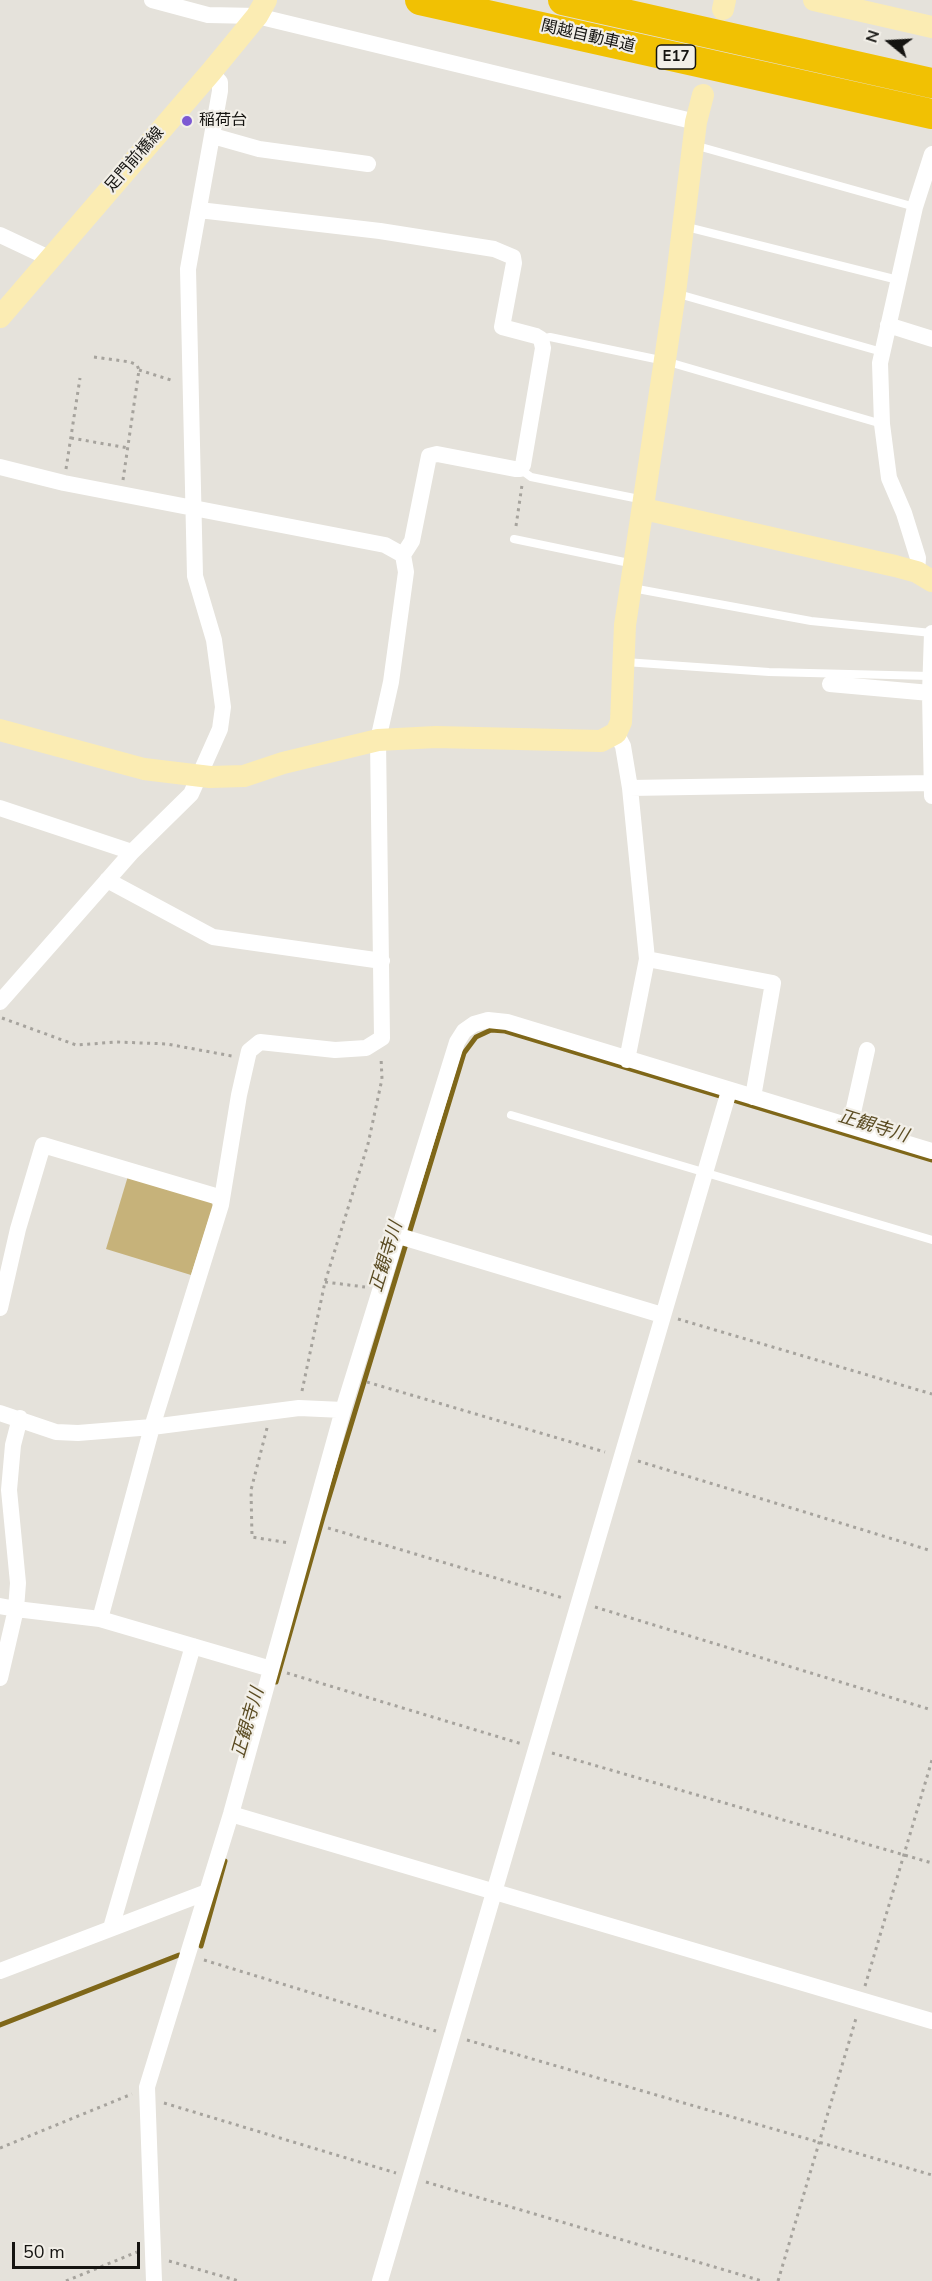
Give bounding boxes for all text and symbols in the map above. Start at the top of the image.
north arrow [860,12,920,72]
street label: 関越自動車道 [539,17,637,57]
text: N [861,27,885,46]
road number: E17 [656,45,696,69]
place label: 稲荷台 [199,111,247,131]
marker: 稲荷台 [180,114,194,128]
street label: 足門前橋線 [102,124,168,196]
water label: 正観寺川 [835,1106,911,1148]
water label: 正観寺川 [366,1219,408,1295]
water label: 正観寺川 [229,1685,269,1761]
scale bar [15,2230,142,2268]
text: 50 m [23,2240,65,2264]

